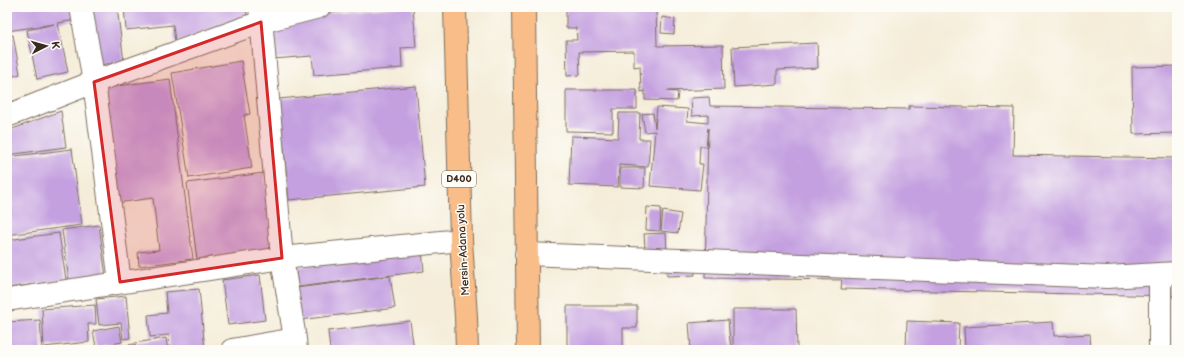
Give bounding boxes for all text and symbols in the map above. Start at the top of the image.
north arrow [26,26,66,66]
text: K [49,41,62,50]
road number: D400 [442,171,476,187]
street label: Mersin-Adana yolu [454,204,472,296]

